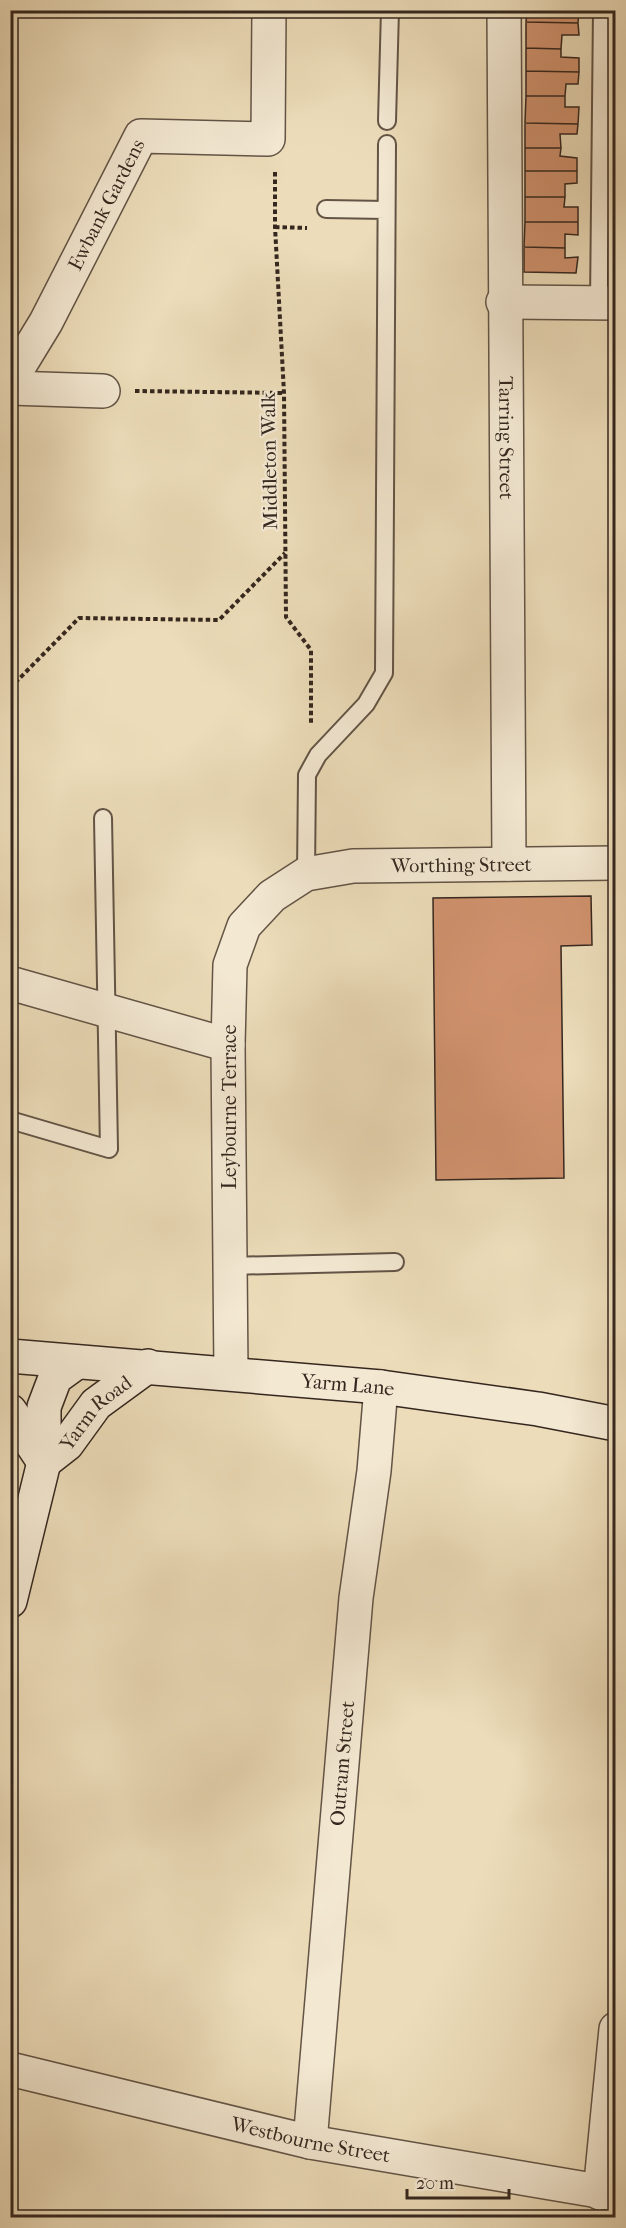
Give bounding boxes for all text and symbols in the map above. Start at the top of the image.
street label: Ewbank Gardens [63,135,149,274]
street label: Tarring Street [494,376,518,500]
street label: Middleton Walk [257,391,282,530]
street label: Worthing Street [390,853,532,878]
street label: Leybourne Terrace [218,1024,241,1190]
street label: Yarm Lane [299,1369,396,1401]
street label: Yarm Road [55,1370,137,1456]
street label: Outram Street [326,1700,359,1827]
street label: Westbourne Street [228,2112,392,2167]
scale bar [407,2162,509,2200]
text: 20 m [416,2173,454,2194]

